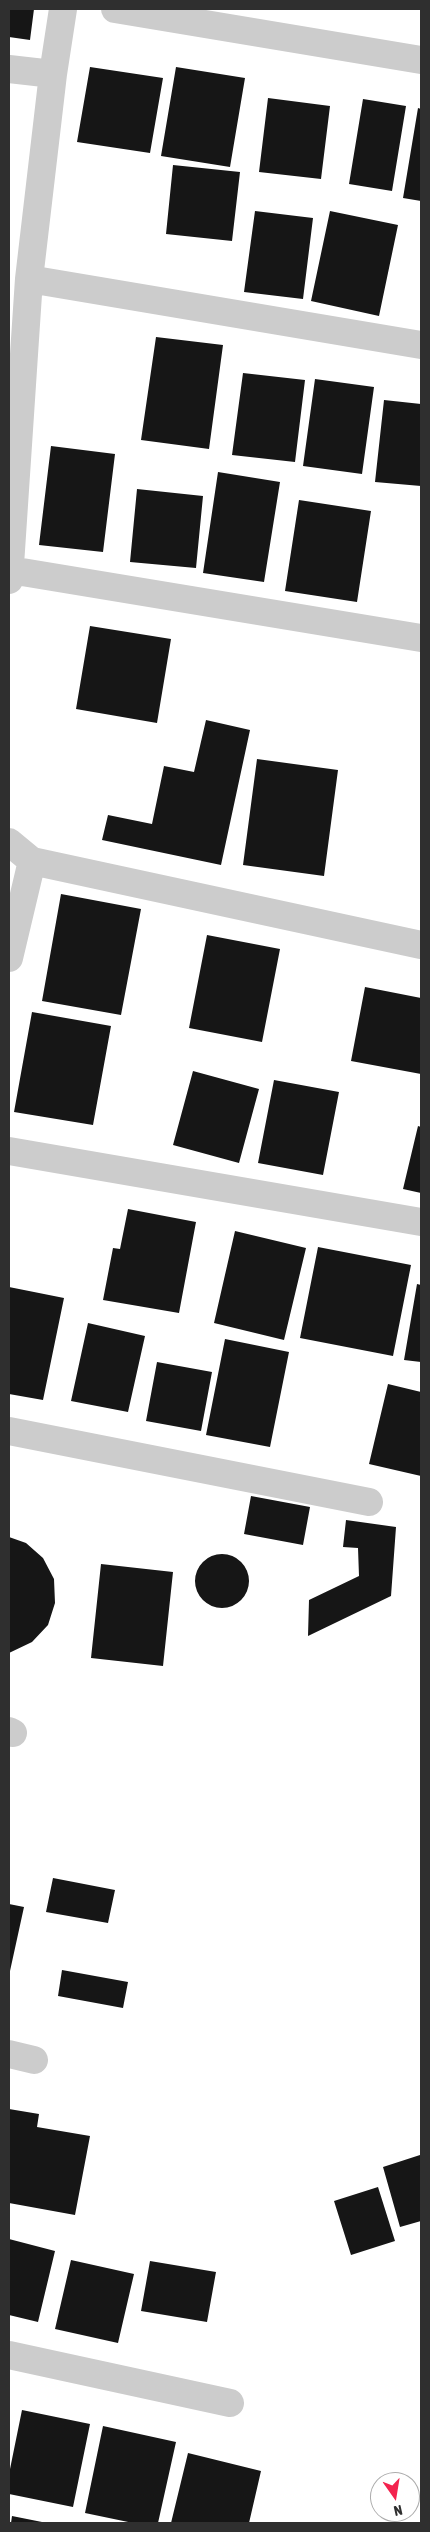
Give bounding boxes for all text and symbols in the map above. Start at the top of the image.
north arrow [370,2472,420,2522]
text: N [392,2502,404,2519]

